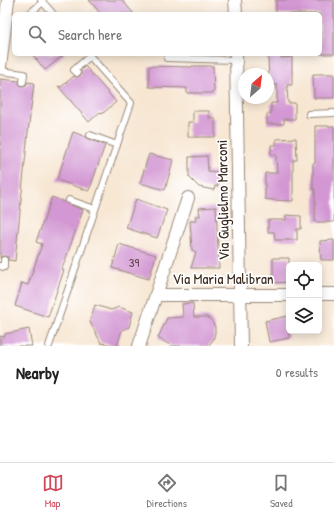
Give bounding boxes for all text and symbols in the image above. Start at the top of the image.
search box [12,12,322,56]
icon: search [26,23,48,45]
text: Search here [58,24,122,45]
north arrow [238,68,274,104]
street label: Via Guglielmo Marconi [211,140,234,260]
house number: 39 [129,253,140,271]
map controls [286,262,322,334]
button: locate [286,262,322,298]
street label: Via Maria Malibran [172,268,274,289]
button: layers [286,298,322,334]
text: Nearby [16,361,59,384]
text: 0 results [276,363,318,381]
tab: Map [42,472,64,510]
tab: Directions [147,472,187,510]
tab: Saved [270,472,292,510]

